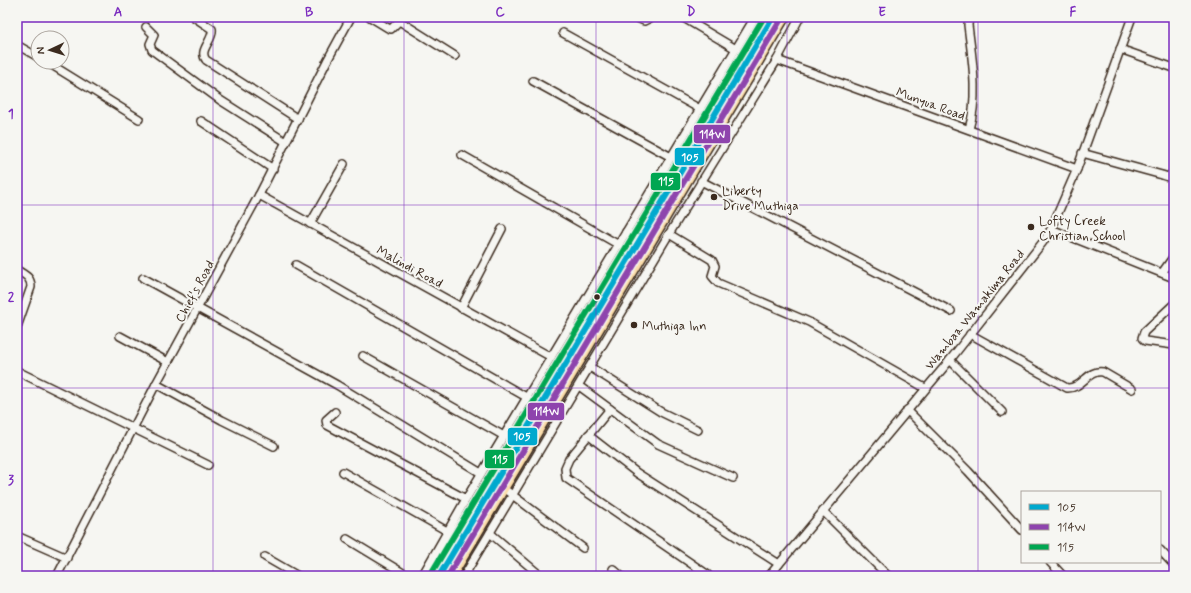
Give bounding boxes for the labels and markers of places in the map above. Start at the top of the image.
place label: Liberty Drive Muthiga [722,183,799,215]
marker: Liberty Drive Muthiga [709,192,719,202]
place label: Lofty Creek Christian School [1039,213,1126,245]
marker: Lofty Creek Christian School [1026,222,1036,232]
unlabelled marker [592,292,602,302]
place label: Muthiga Inn [642,318,706,335]
marker: Muthiga Inn [629,320,639,330]

